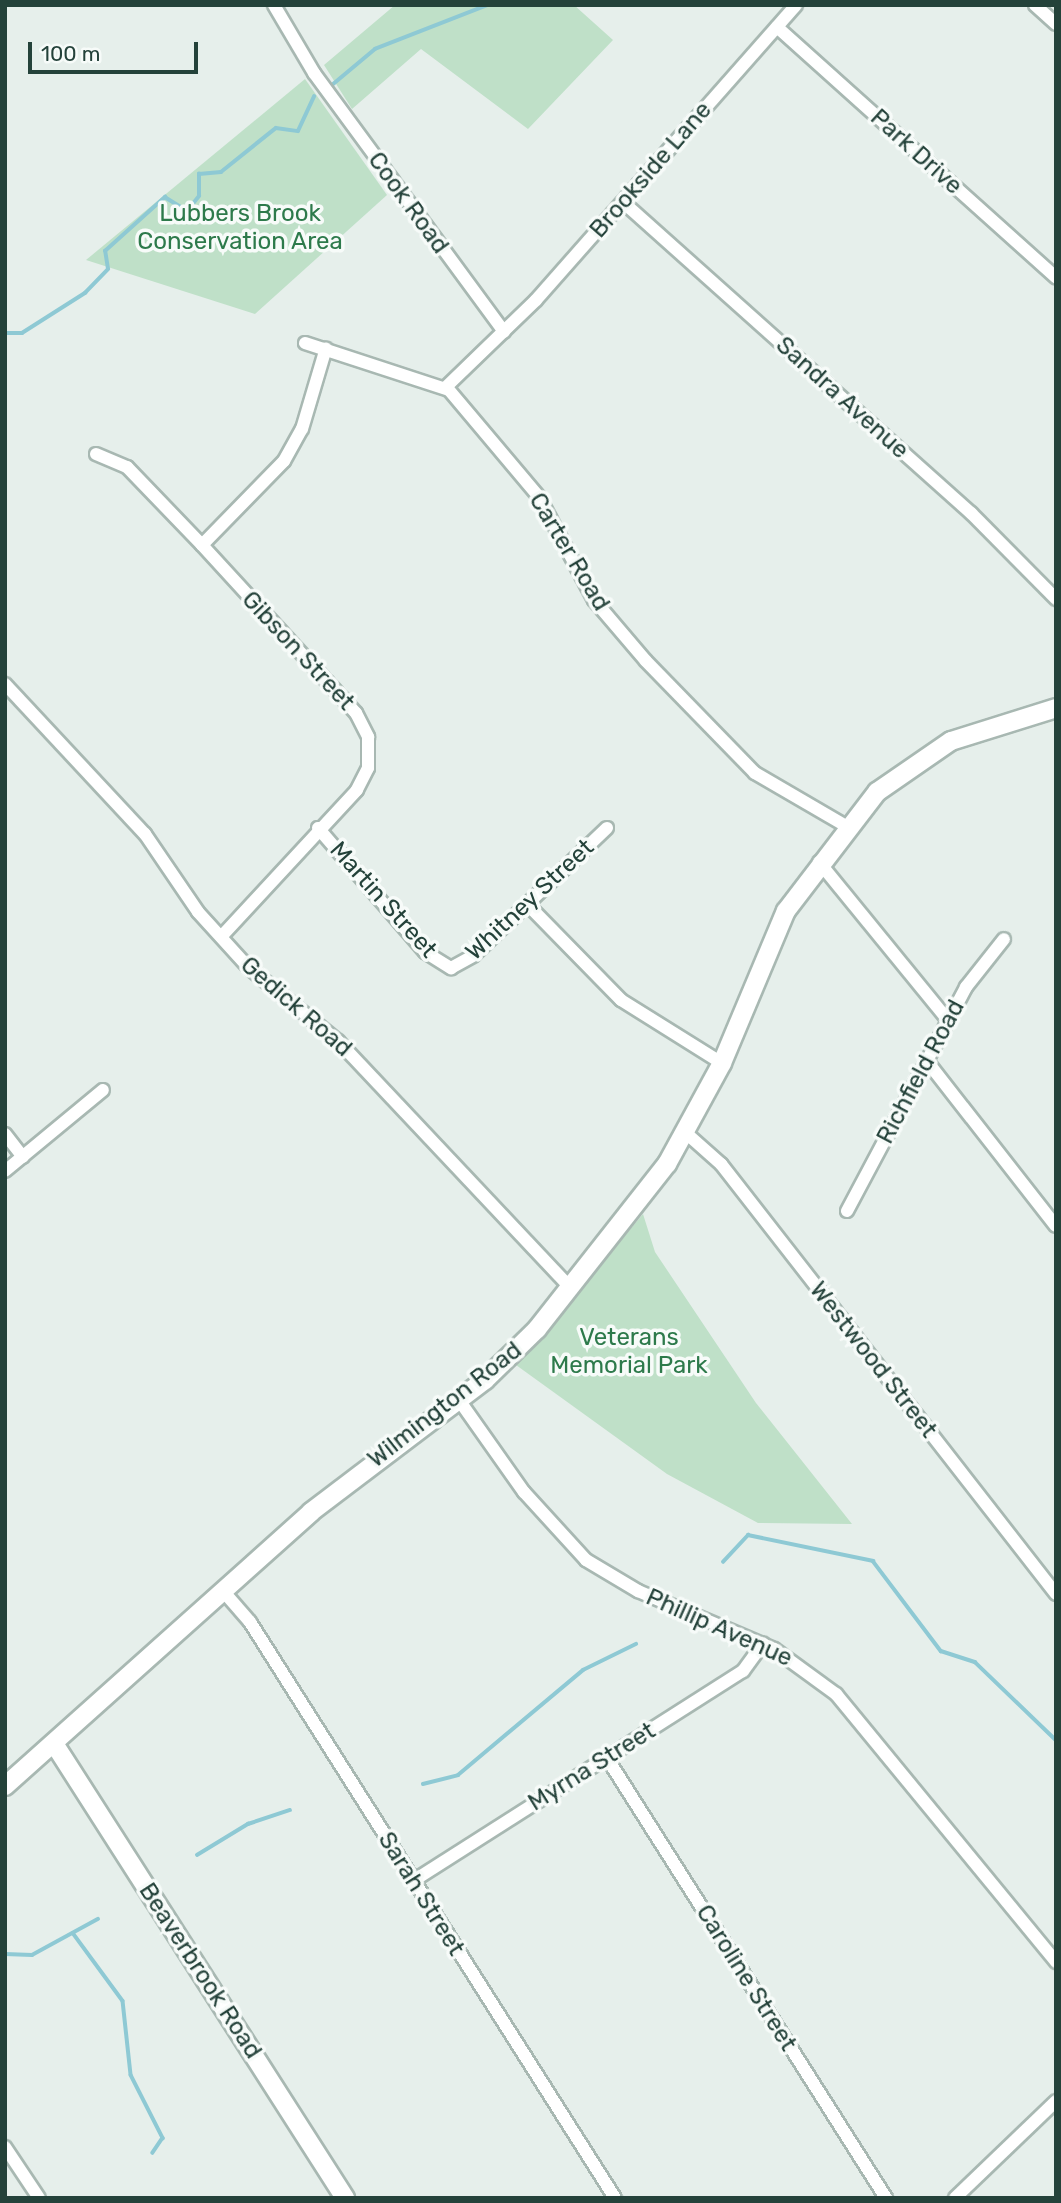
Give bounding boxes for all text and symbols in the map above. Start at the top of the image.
scale bar [32,28,201,72]
text: 100 m [41,41,100,66]
street label: Brookside Lane [584,96,718,244]
street label: Park Drive [864,103,968,201]
street label: Cook Road [361,147,455,259]
park label: Lubbers Brook Conservation Area [137,200,343,256]
street label: Sandra Avenue [770,331,914,465]
street label: Carter Road [522,488,616,616]
street label: Gibson Street [236,586,360,716]
street label: Whitney Street [460,833,600,967]
street label: Martin Street [323,836,443,964]
street label: Gedick Road [234,951,358,1063]
street label: Richfield Road [871,995,971,1149]
street label: Westwood Street [803,1276,943,1444]
park label: Veterans Memorial Park [550,1324,708,1380]
street label: Wilmington Road [362,1336,528,1474]
street label: Phillip Avenue [641,1583,797,1673]
street label: Myrna Street [523,1717,661,1817]
street label: Sarah Street [372,1827,470,1961]
street label: Beaverbrook Road [132,1878,268,2064]
street label: Caroline Street [690,1900,802,2056]

